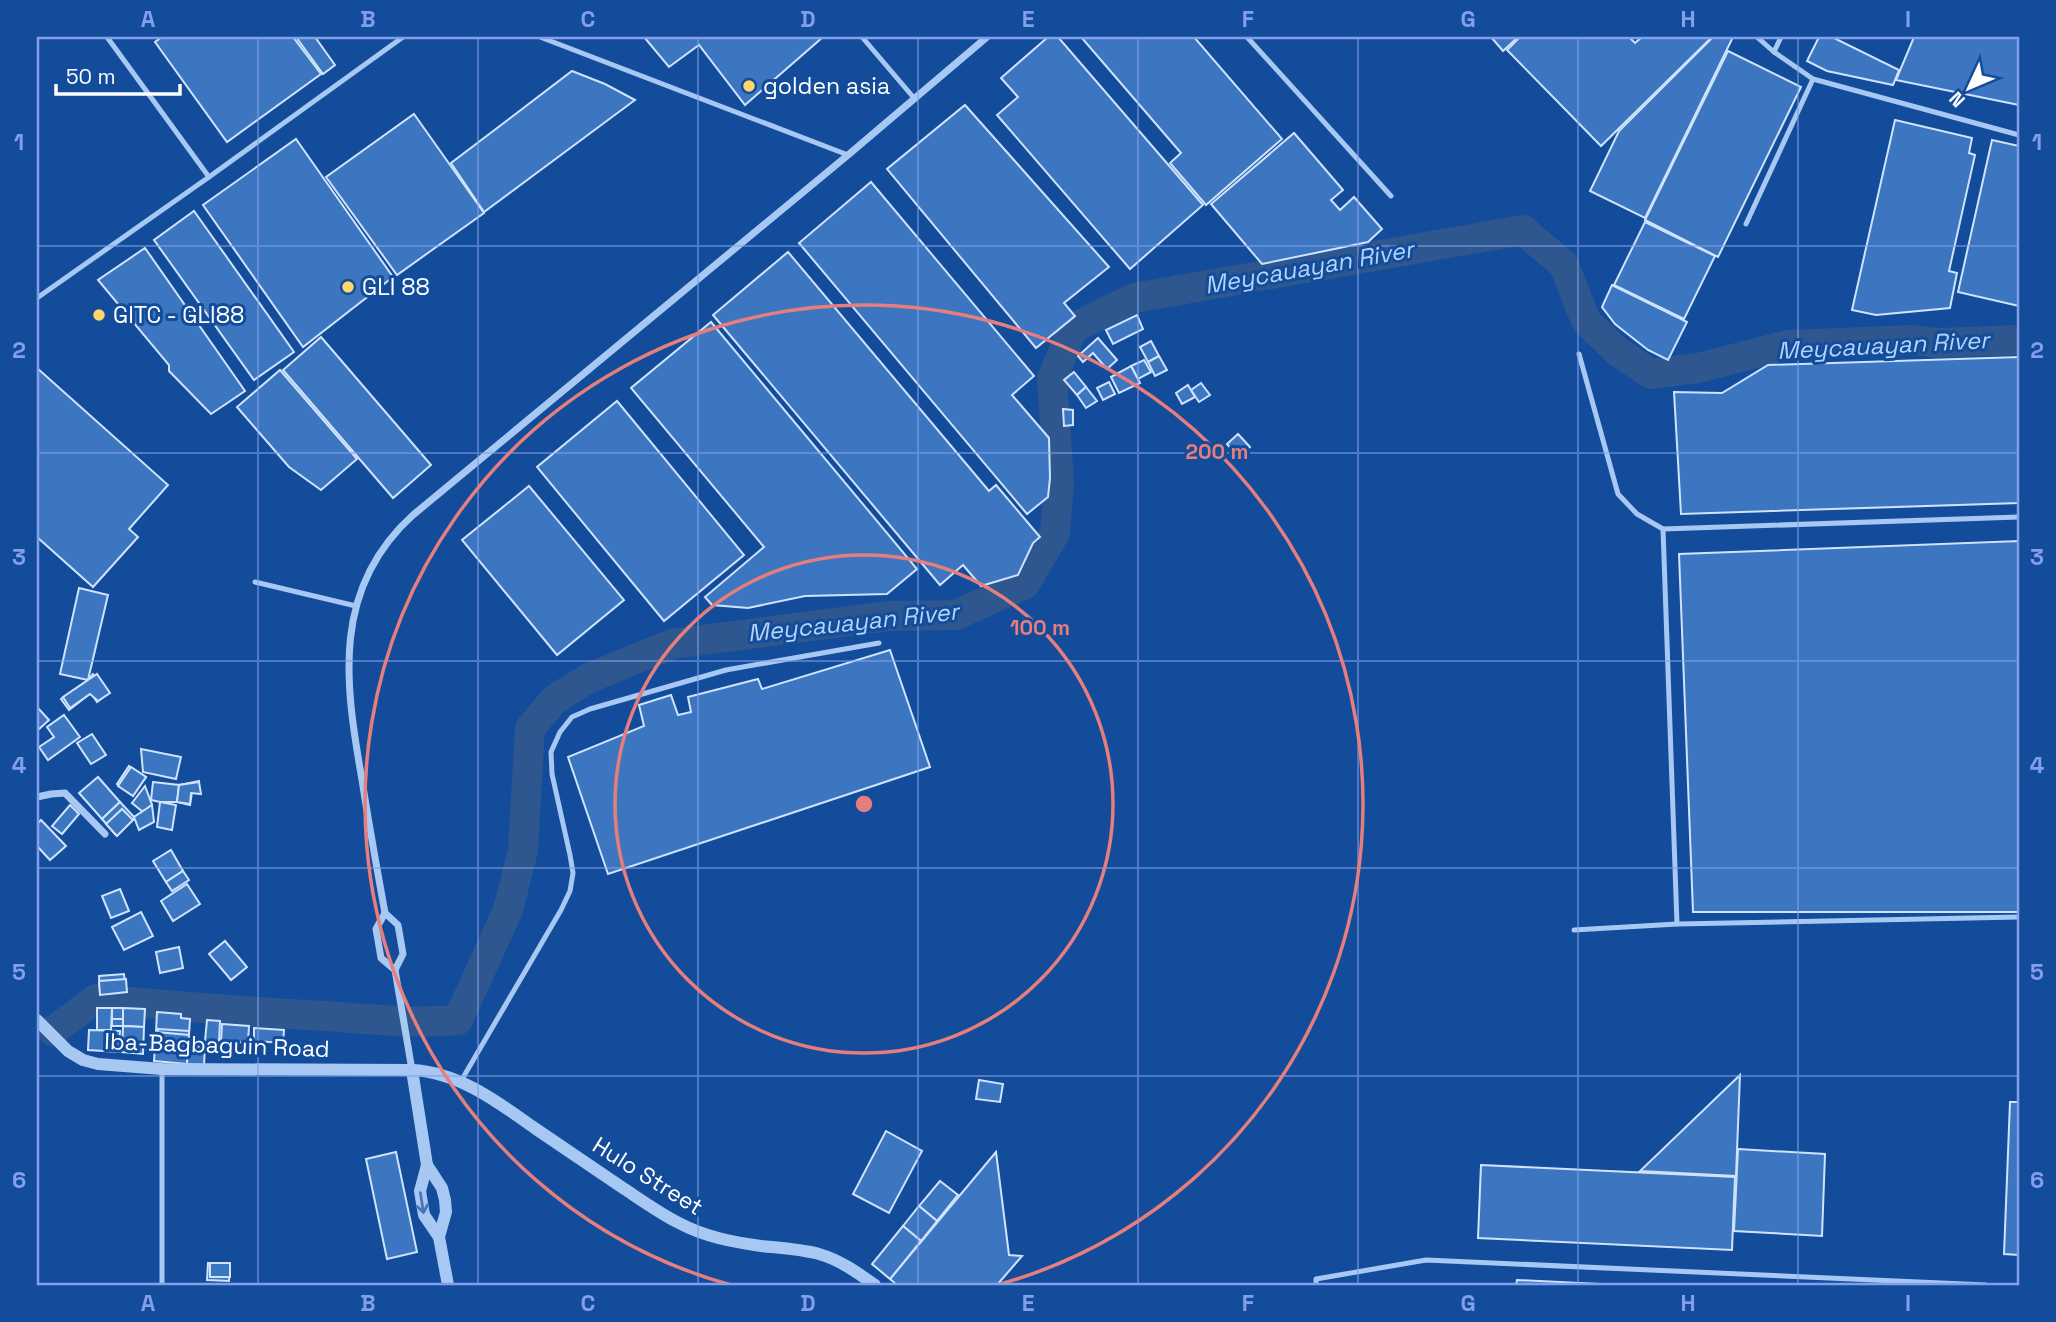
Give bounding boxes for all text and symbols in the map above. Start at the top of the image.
text: A [141,4,156,34]
text: B [360,4,376,34]
text: C [581,4,595,34]
text: D [800,4,816,34]
text: E [1022,4,1034,34]
text: F [1242,4,1254,34]
text: G [1460,4,1476,34]
text: H [1680,4,1696,34]
text: I [1905,4,1911,34]
scale bar [56,52,180,96]
north arrow [1934,52,2004,122]
text: 50 m [66,63,116,90]
place label: golden asia [763,71,890,101]
marker: golden asia [741,78,757,94]
text: N [1944,86,1971,113]
text: 1 [14,127,24,157]
text: 1 [2032,127,2042,157]
water label: Meycauayan River [1202,233,1419,301]
place label: GLI 88 [362,272,430,302]
marker: GLI 88 [340,279,356,295]
place label: GITC - GLI88 [113,300,244,330]
marker: GITC - GLI88 [91,307,107,323]
water label: Meycauayan River [1776,324,1993,366]
text: 2 [12,335,26,365]
text: 2 [2030,335,2044,365]
text: 200 m [1186,438,1248,465]
text: 3 [12,542,26,572]
text: 3 [2030,542,2044,572]
water label: Meycauayan River [746,595,963,648]
text: 100 m [1010,614,1070,641]
text: 4 [12,750,27,780]
text: 4 [2030,750,2045,780]
centre of rings [852,792,876,816]
text: 5 [12,957,26,987]
text: 5 [2030,957,2044,987]
street label: Iba-Bagbaguin Road [104,1026,330,1064]
street label: Hulo Street [587,1130,709,1222]
text: 6 [12,1165,26,1195]
text: 6 [2030,1165,2044,1195]
one-way arrow [416,1191,429,1214]
text: A [141,1288,156,1318]
text: B [360,1288,376,1318]
text: C [581,1288,595,1318]
text: D [800,1288,816,1318]
text: E [1022,1288,1034,1318]
text: F [1242,1288,1254,1318]
text: G [1460,1288,1476,1318]
text: H [1680,1288,1696,1318]
text: I [1905,1288,1911,1318]

